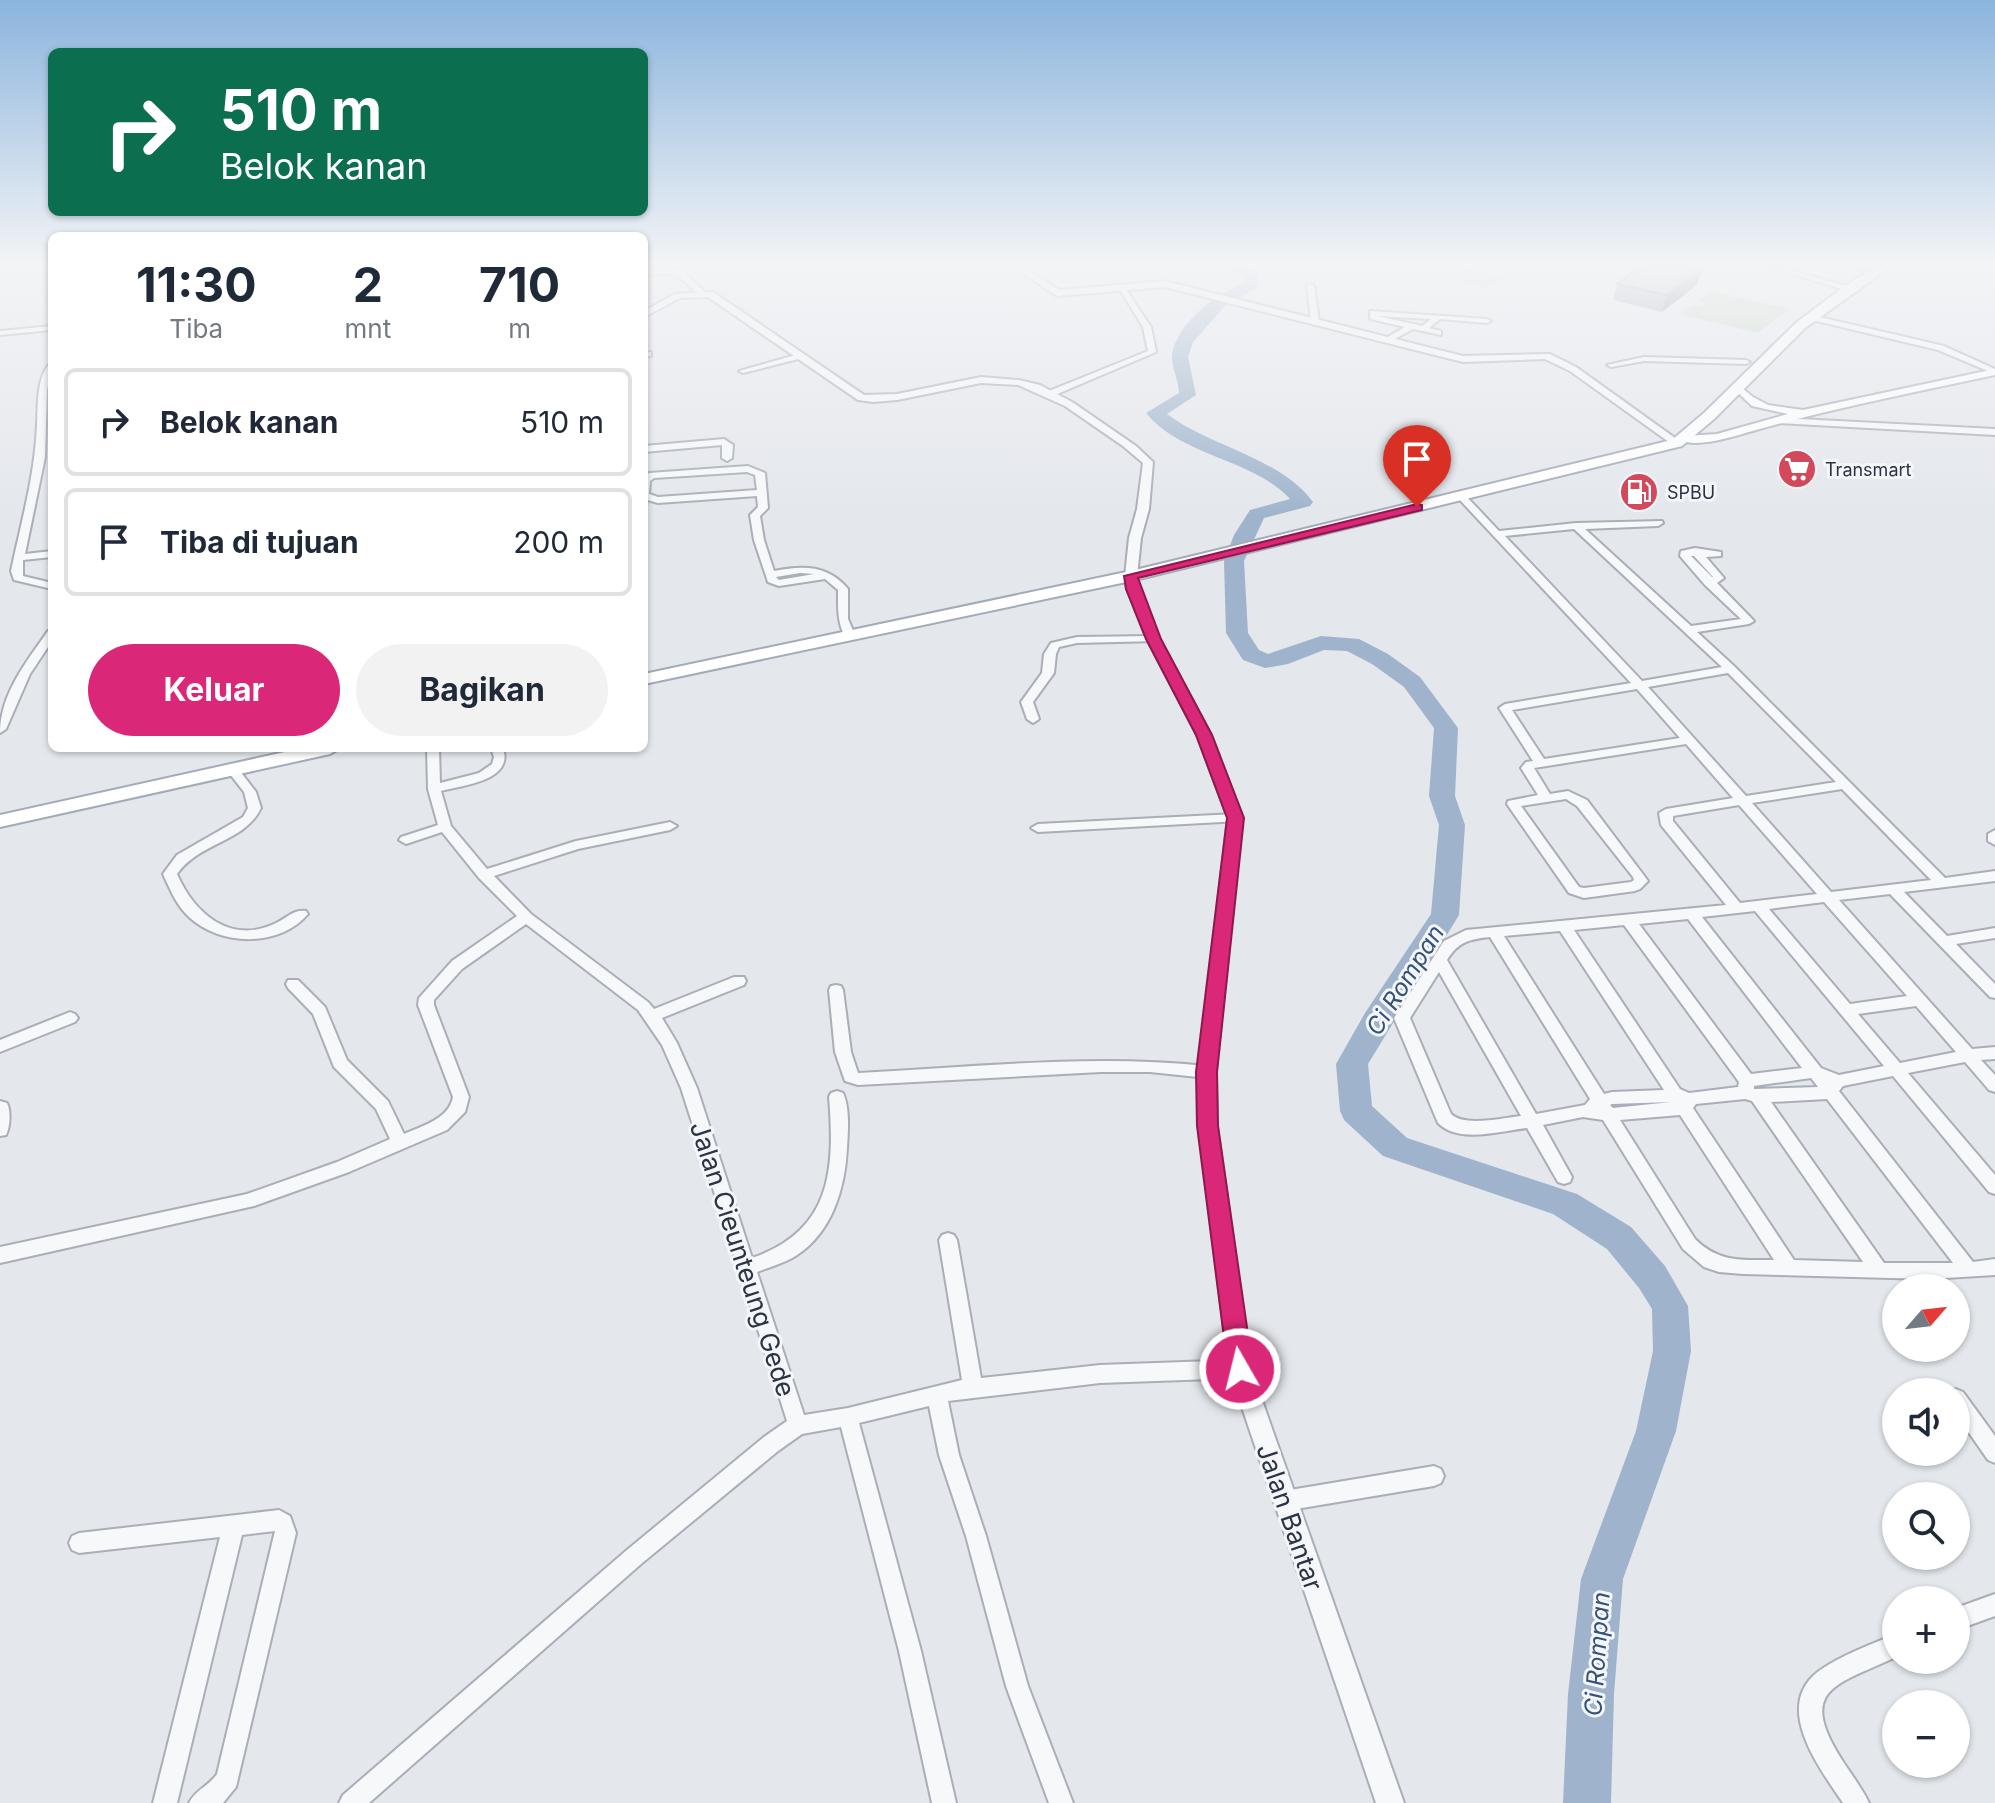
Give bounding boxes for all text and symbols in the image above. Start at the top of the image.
text: 510 m [220,76,382,144]
icon: right [88,80,192,184]
text: Belok kanan [220,144,427,188]
text: 11:30 [136,255,257,314]
text: 2 [353,255,383,314]
text: 710 [479,255,560,314]
text: Tiba [169,313,223,344]
text: mnt [345,313,391,344]
text: m [508,313,531,344]
icon: right [92,400,136,444]
text: Belok kanan [160,404,338,440]
text: 510 m [520,404,604,440]
pin [1383,425,1451,507]
icon: arrive [1395,437,1439,481]
supermarket icon: Transmart [1776,448,1818,490]
place label: Transmart [1825,459,1912,480]
fuel station icon: SPBU [1618,471,1660,513]
place label: SPBU [1667,482,1715,503]
icon: arrive [92,520,136,564]
text: Tiba di tujuan [160,524,359,560]
text: 200 m [513,524,604,560]
button: Keluar [88,644,340,736]
button: Bagikan [356,644,608,736]
water label: Ci Rompan [1360,920,1450,1040]
street label: Jalan Cieunteung Gede [684,1118,802,1400]
north arrow [1882,1274,1970,1362]
map controls [1882,1274,1970,1778]
position arrow [1198,1327,1282,1411]
button: sound [1882,1378,1970,1466]
street label: Jalan Bantar [1250,1440,1330,1595]
button: search [1882,1482,1970,1570]
button: + [1882,1586,1970,1674]
water label: Ci Rompan [1578,1591,1616,1717]
button: − [1882,1690,1970,1778]

